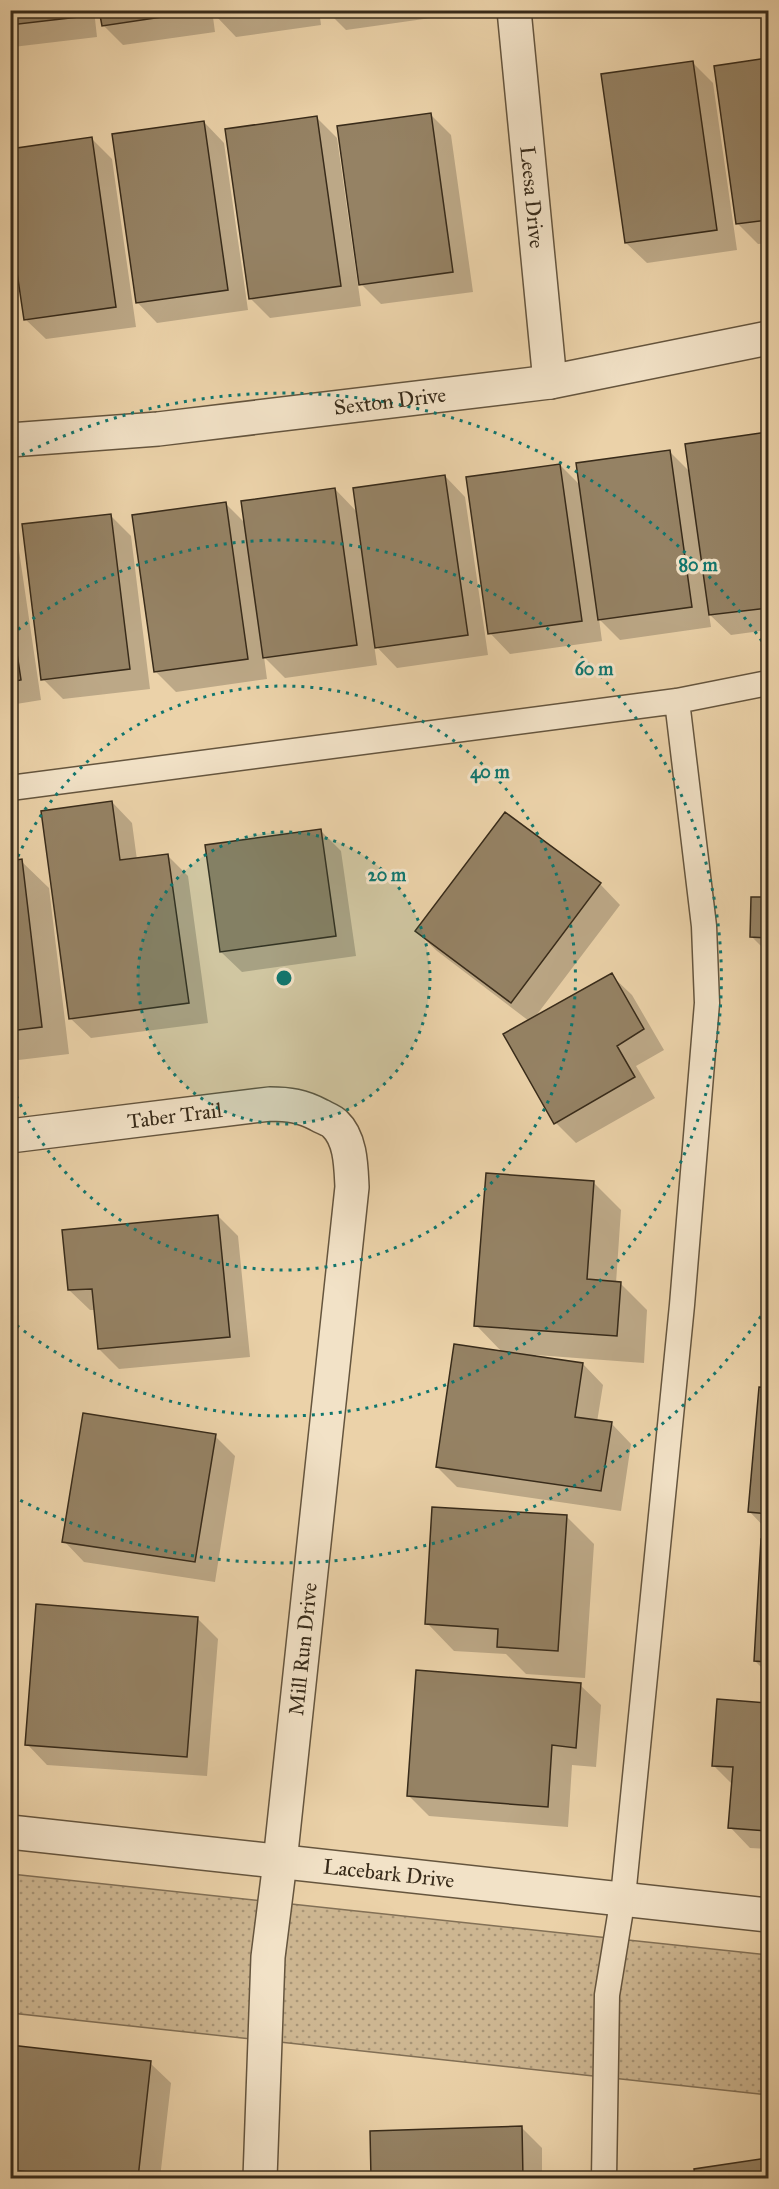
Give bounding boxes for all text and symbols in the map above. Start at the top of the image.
street label: Leesa Drive [514,145,550,250]
street label: Sexton Drive [332,382,448,421]
text: 80 m [678,554,718,576]
text: 60 m [575,658,614,680]
text: 40 m [470,761,511,784]
text: 20 m [368,864,407,886]
centre of rings [274,968,294,988]
street label: Taber Trail [126,1097,224,1134]
street label: Mill Run Drive [283,1581,323,1717]
street label: Lacebark Drive [322,1853,456,1894]

